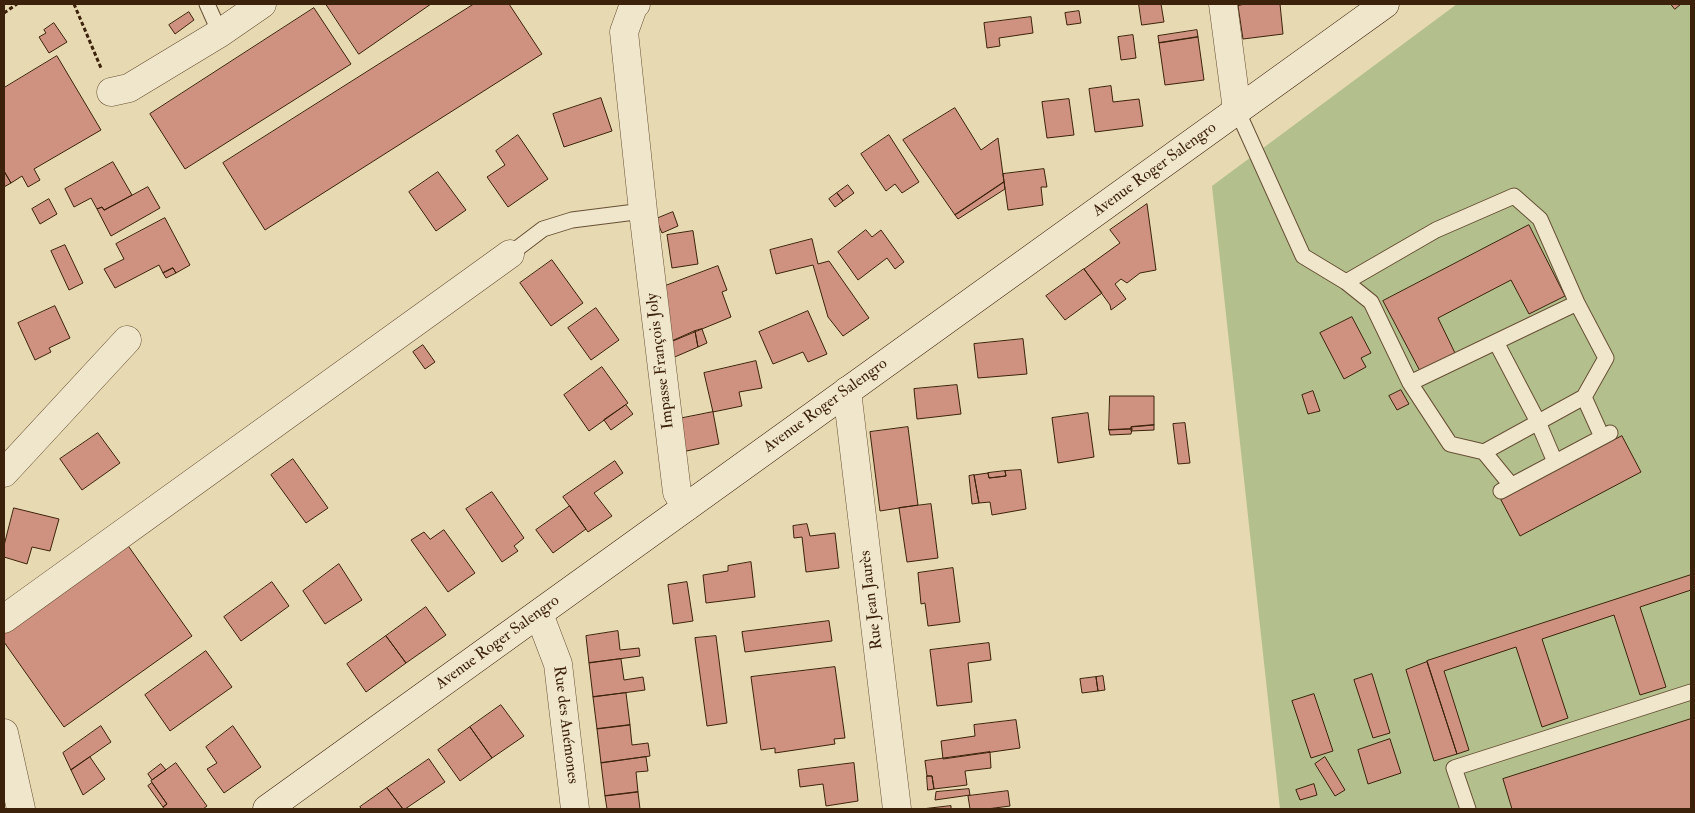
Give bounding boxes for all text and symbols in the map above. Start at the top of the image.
street label: Avenue Roger Salengro [1089,119,1221,221]
street label: Impasse François Joly [643,292,679,430]
street label: Avenue Roger Salengro [760,355,892,457]
street label: Rue Jean Jaurès [856,549,888,651]
street label: Avenue Roger Salengro [432,592,564,694]
street label: Rue des Anémones [548,665,582,785]

